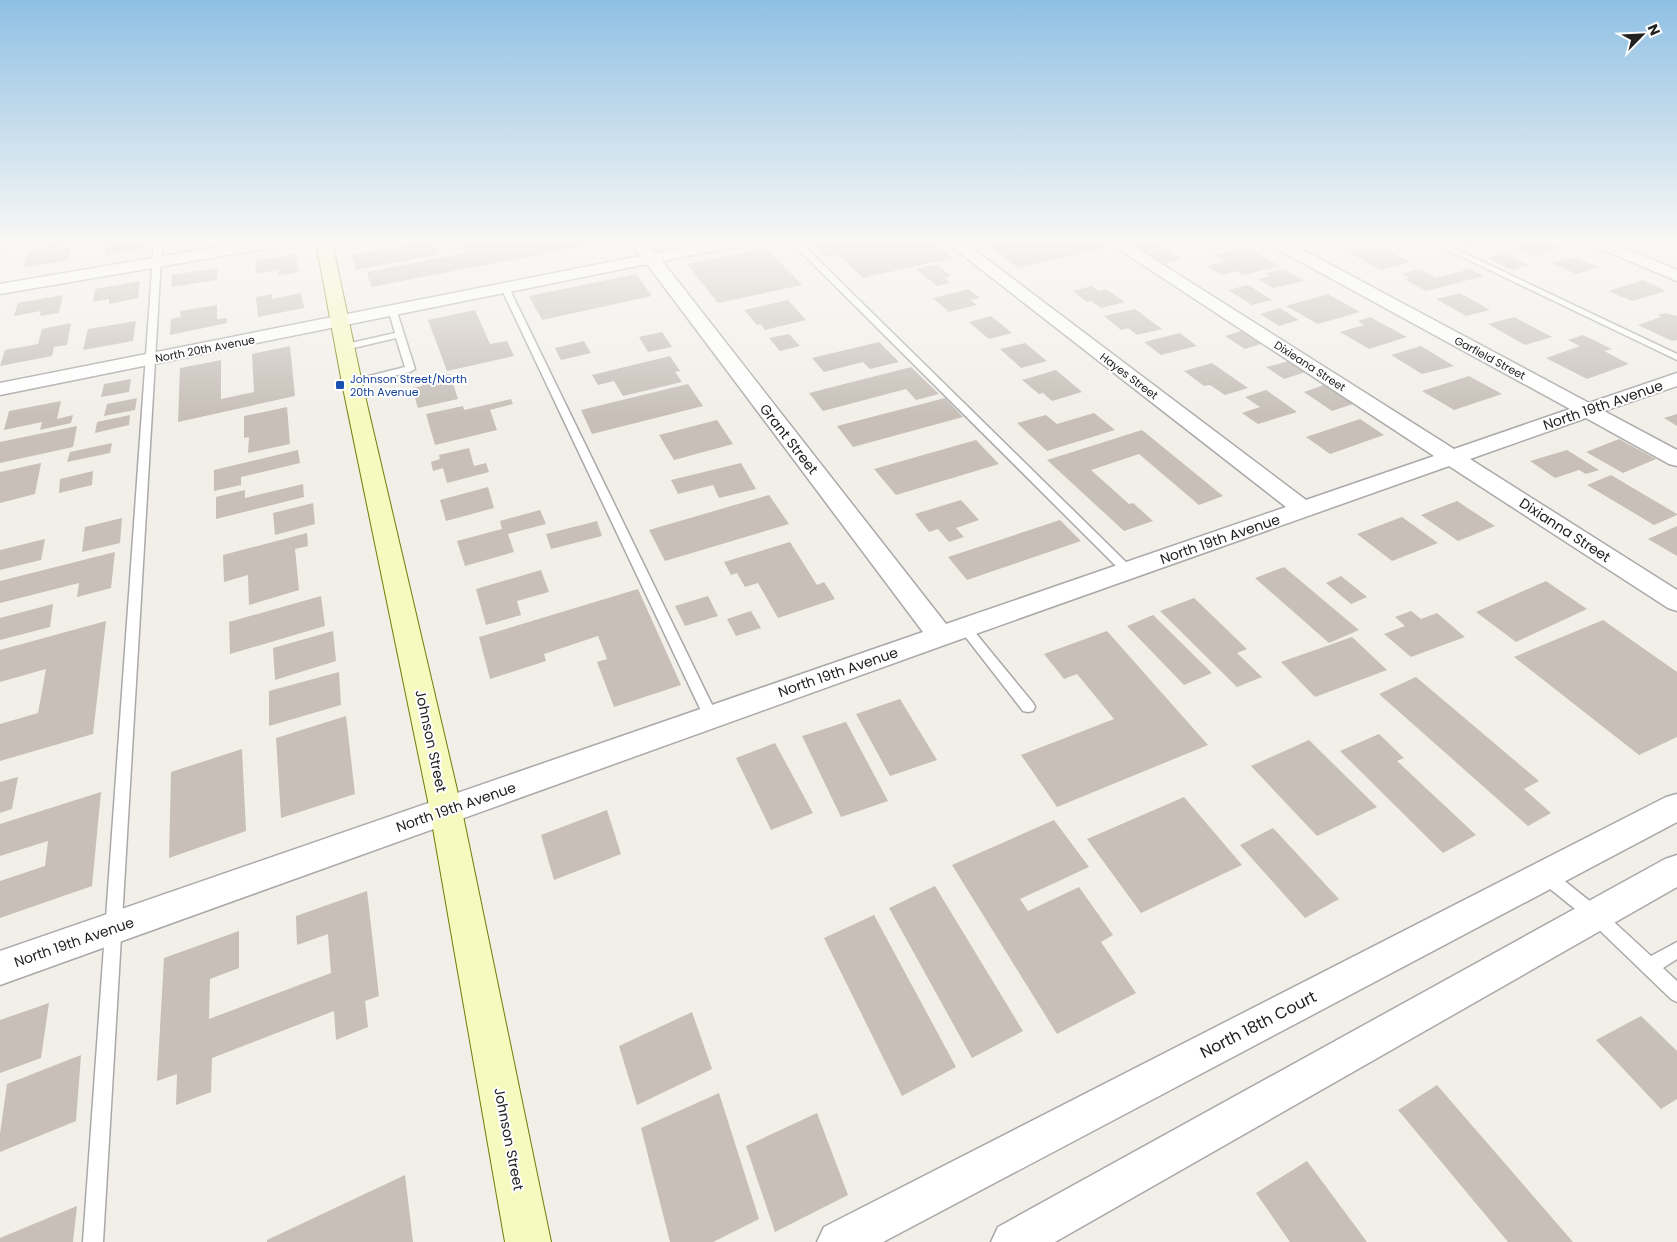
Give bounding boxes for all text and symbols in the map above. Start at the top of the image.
north arrow [1617,10,1667,60]
text: N [1643,21,1665,39]
street label: North 20th Avenue [154,331,256,367]
street label: Garfield Street [1452,333,1528,383]
street label: Dixieana Street [1271,337,1349,395]
street label: Hayes Street [1097,349,1161,403]
place label: Johnson Street/North 20th Avenue [350,371,467,400]
street label: North 19th Avenue [1540,375,1666,435]
marker: Johnson Street/North 20th Avenue [334,379,346,391]
street label: Grant Street [755,400,823,478]
street label: Dixianna Street [1515,493,1615,567]
street label: North 19th Avenue [1157,509,1283,569]
street label: North 19th Avenue [775,642,901,702]
street label: Johnson Street [410,688,452,794]
street label: North 19th Avenue [393,777,519,837]
street label: North 19th Avenue [11,912,137,972]
street label: North 18th Court [1196,985,1321,1064]
street label: Johnson Street [489,1086,529,1192]

